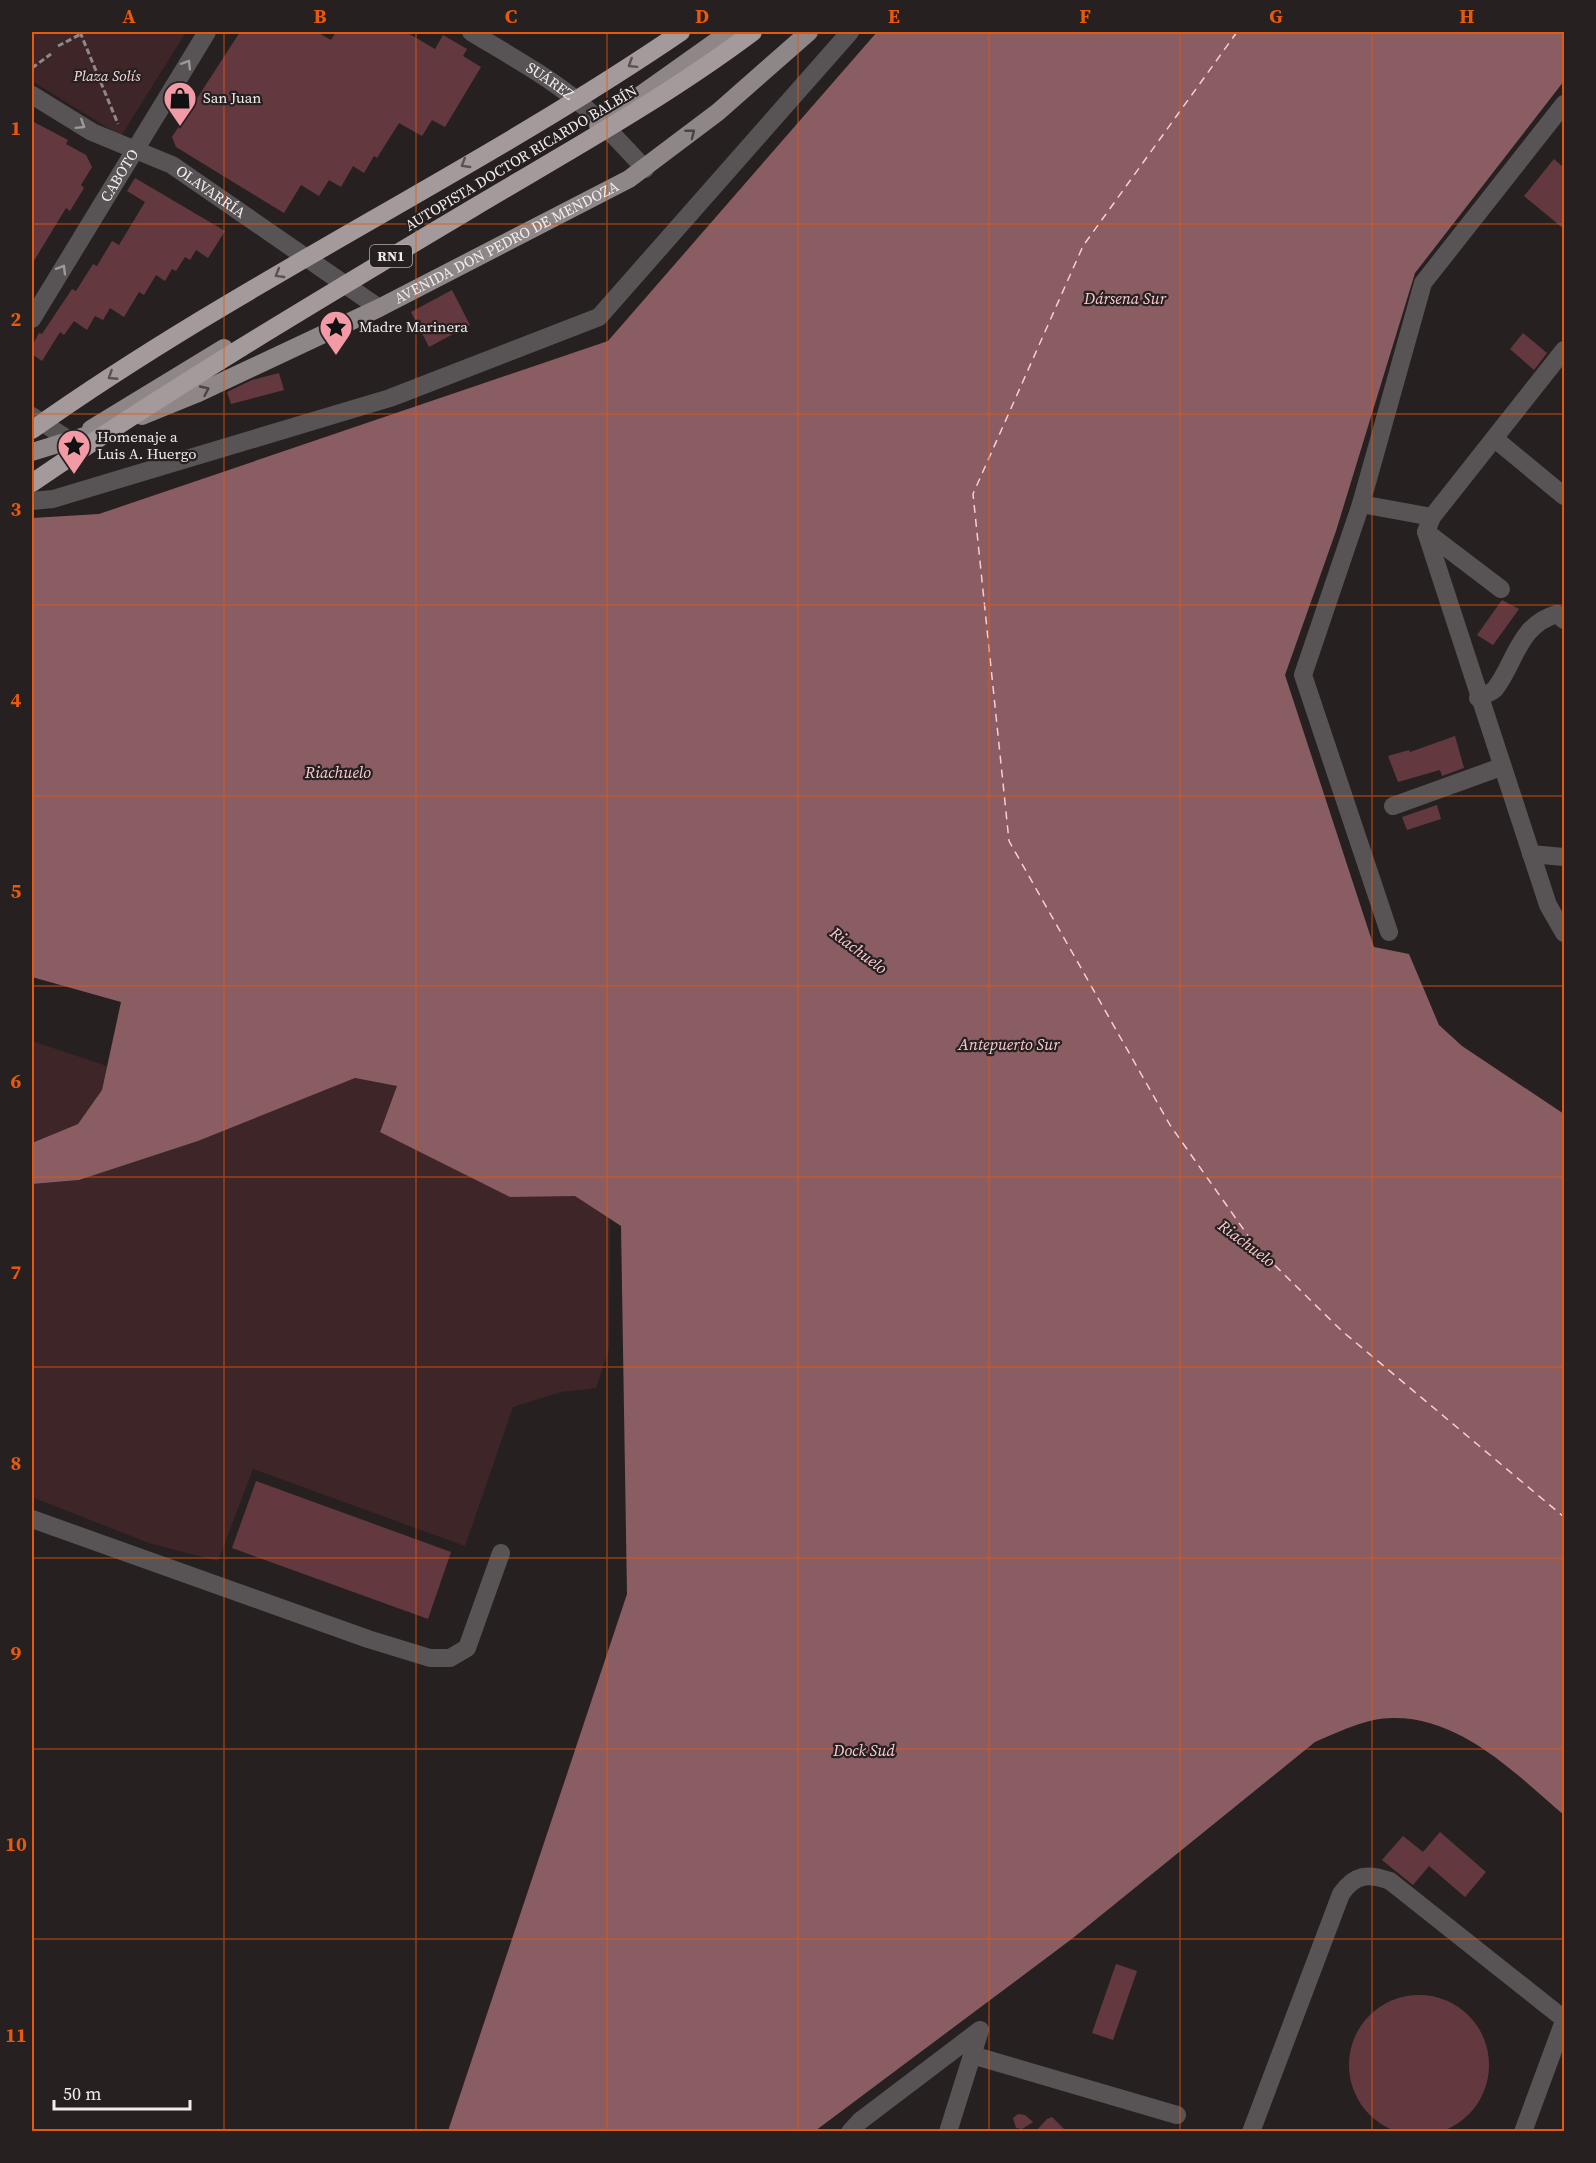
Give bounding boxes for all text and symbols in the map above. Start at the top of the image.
text: A [122,2,136,30]
text: B [313,2,327,30]
text: C [505,2,517,30]
text: D [695,2,709,30]
text: E [888,2,900,30]
text: F [1079,2,1091,30]
text: G [1269,2,1283,30]
text: H [1459,2,1475,30]
one-way arrow [628,56,638,68]
street label: SUÁREZ [522,57,579,105]
one-way arrow [179,60,191,70]
park label: Plaza Solís [72,65,141,86]
shop icon: San Juan [162,80,198,127]
street label: AUTOPISTA DOCTOR RICARDO BALBÍN [401,80,641,235]
place label: San Juan [203,87,261,108]
text: 1 [11,114,21,142]
one-way arrow [75,118,85,130]
one-way arrow [684,129,695,140]
street label: CABOTO [95,145,143,206]
one-way arrow [461,157,471,169]
street label: OLAVARRÍA [172,160,250,223]
street label: AVENIDA DON PEDRO DE MENDOZA [390,175,622,308]
road number: RN1 [370,245,412,267]
one-way arrow [54,265,66,275]
one-way arrow [275,267,285,278]
water label: Dársena Sur [1083,287,1167,309]
text: 2 [11,305,22,333]
place icon: Madre Marinera [318,309,354,356]
place label: Madre Marinera [359,316,468,337]
one-way arrow [108,369,119,380]
one-way arrow [198,385,209,397]
place label: Homenaje a Luis A. Huergo [97,426,197,464]
place icon: Homenaje a Luis A. Huergo [56,428,92,475]
text: 3 [11,495,22,523]
text: 4 [11,686,22,714]
water label: Riachuelo [304,761,371,783]
text: 5 [11,877,22,905]
water label: Riachuelo [825,921,892,979]
water label: Antepuerto Sur [957,1033,1060,1055]
text: 6 [11,1067,22,1095]
water label: Riachuelo [1213,1214,1280,1272]
text: 7 [11,1258,22,1286]
text: 8 [11,1449,21,1477]
text: 9 [11,1639,22,1667]
water label: Dock Sud [832,1739,895,1761]
text: 10 [5,1830,27,1858]
text: 11 [5,2021,27,2049]
scale bar [54,2073,190,2111]
text: 50 m [63,2081,101,2106]

